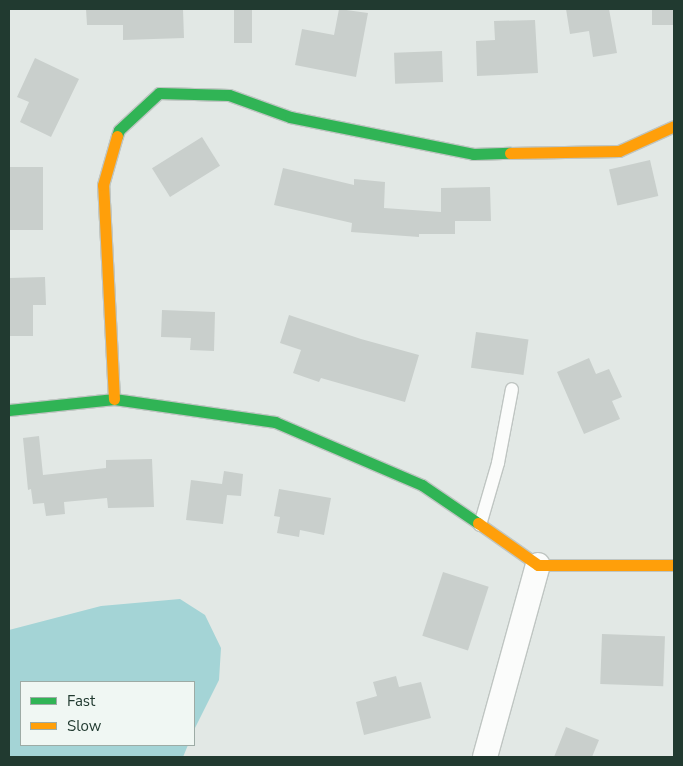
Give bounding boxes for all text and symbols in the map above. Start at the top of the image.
legend [20,681,195,746]
text: Fast [67,691,95,711]
text: Slow [67,716,101,736]

